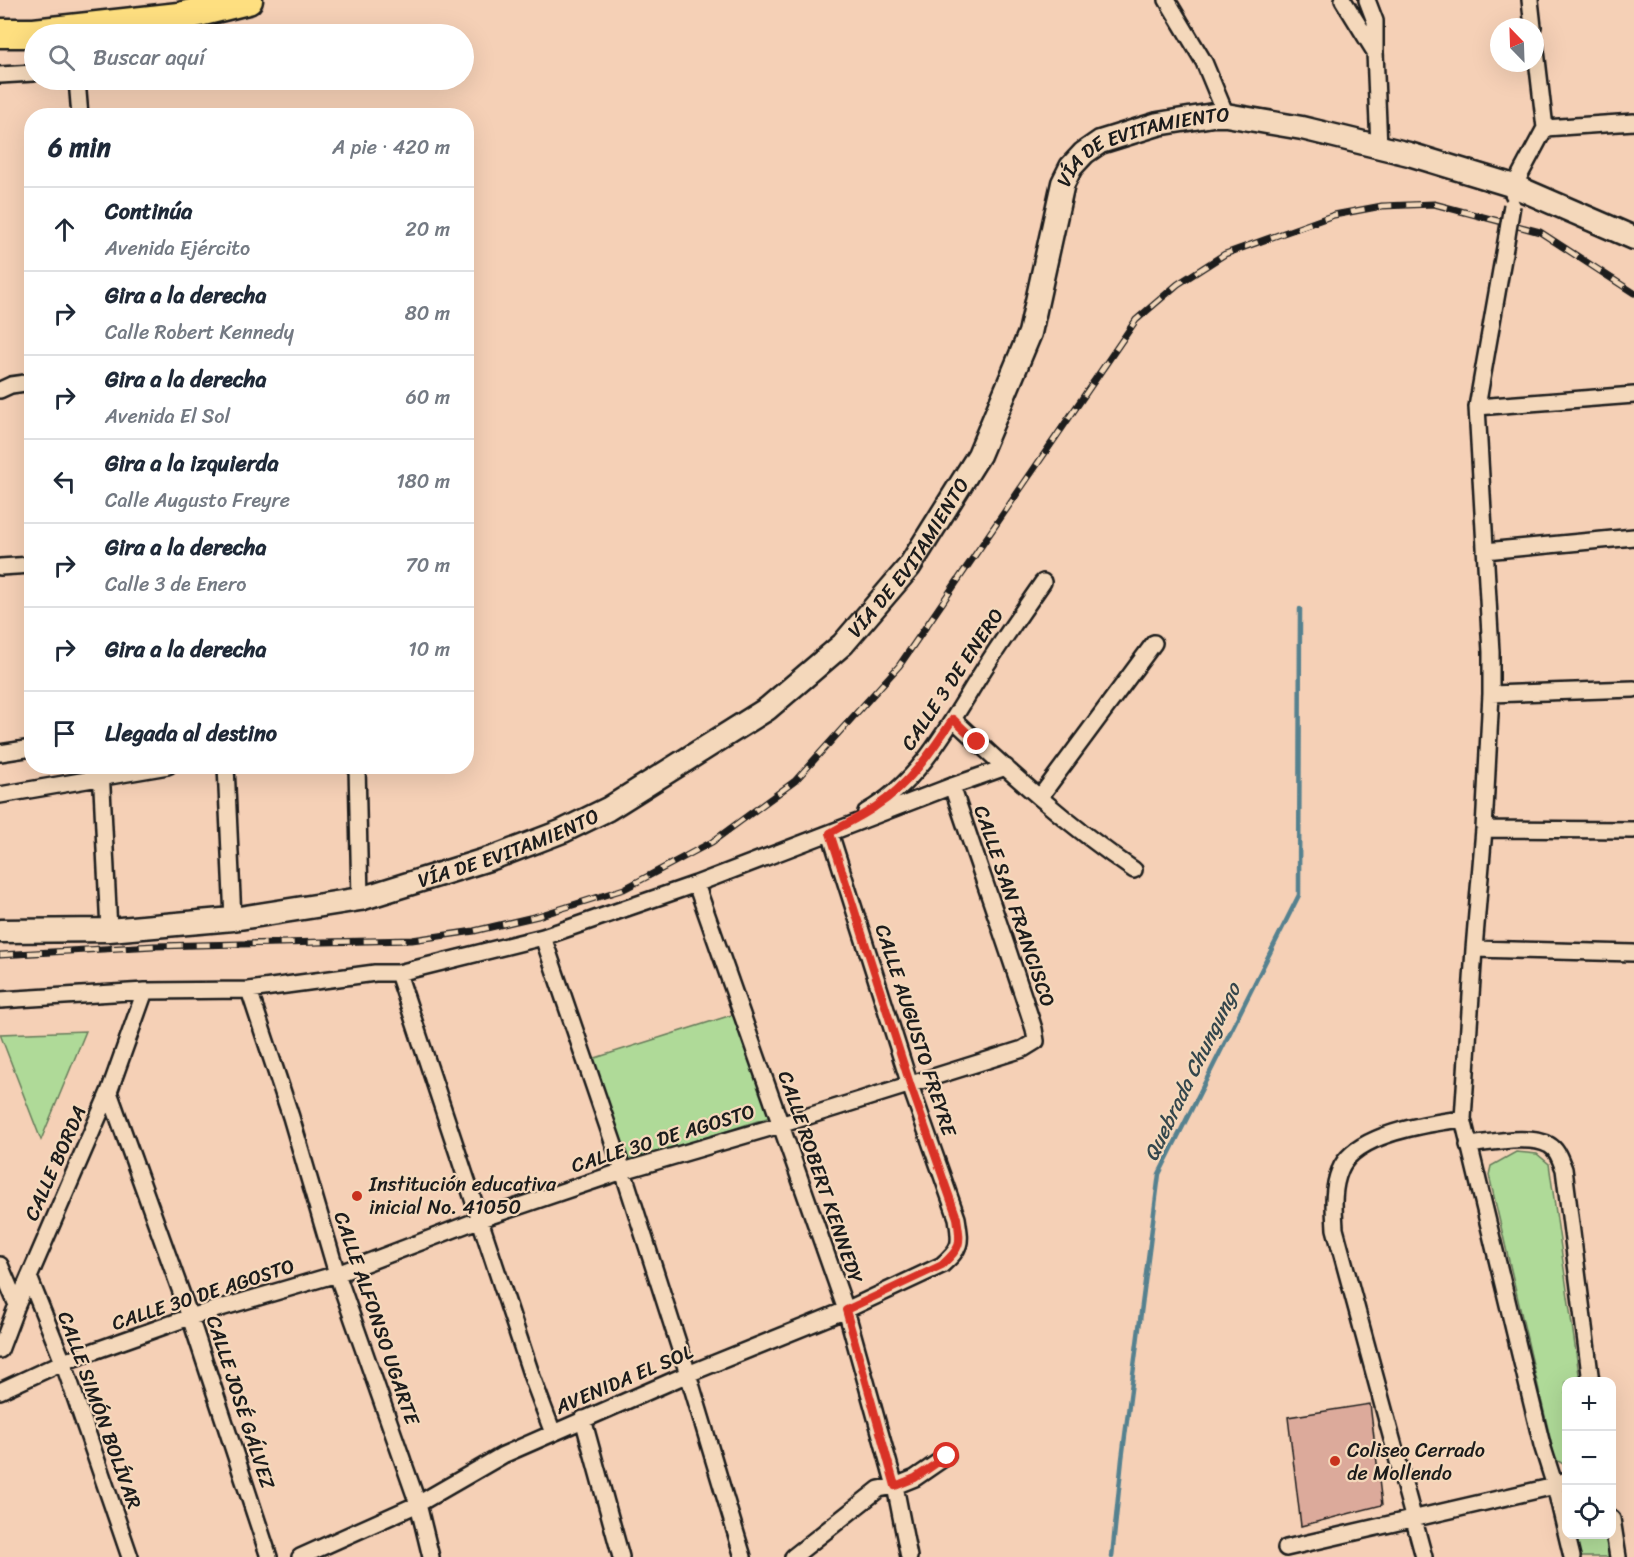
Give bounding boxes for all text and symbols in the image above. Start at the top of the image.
north arrow [1490,18,1544,72]
search box [24,24,474,90]
text: Buscar aquí [93,38,205,77]
icon: search [45,41,78,74]
street label: VÍA DE EVITAMIENTO [1047,97,1229,193]
text: 6 min [48,124,111,170]
text: A pie · 420 m [332,130,450,165]
text: Continúa [105,192,192,231]
text: 20 m [405,212,450,247]
icon: ahead [48,213,81,246]
text: Avenida Ejército [105,231,250,266]
text: Gira a la derecha [105,276,266,315]
text: 80 m [405,296,450,331]
icon: right [48,297,81,330]
text: Calle Robert Kennedy [105,315,294,350]
text: Gira a la derecha [105,360,266,399]
text: 60 m [405,380,450,415]
icon: right [48,381,81,414]
text: Avenida El Sol [105,399,230,434]
text: Gira a la izquierda [105,444,278,483]
text: 180 m [396,464,450,499]
icon: left [48,465,81,498]
street label: VÍA DE EVITAMIENTO [839,470,979,646]
text: Calle Augusto Freyre [105,483,290,518]
text: Gira a la derecha [105,528,266,567]
text: 70 m [405,548,450,583]
icon: right [48,549,81,582]
text: Calle 3 de Enero [105,567,246,602]
street label: CALLE 3 DE ENERO [892,601,1013,758]
text: Gira a la derecha [105,630,266,669]
text: 10 m [408,632,450,667]
icon: right [48,633,81,666]
text: Llegada al destino [105,714,277,753]
icon: arrive [48,717,81,750]
route end [963,728,989,754]
street label: VÍA DE EVITAMIENTO [413,799,606,898]
street label: CALLE SAN FRANCISCO [964,800,1066,1012]
street label: CALLE AUGUSTO FREYRE [865,920,967,1143]
water label: Quebrada Chungungo [1132,974,1253,1168]
street label: CALLE ROBERT KENNEDY [768,1066,874,1289]
street label: CALLE 30 DE AGOSTO [567,1094,759,1183]
street label: CALLE BORDA [14,1100,96,1227]
place label: Institución educativa inicial No. 41050 [368,1167,557,1225]
marker: Institución educativa inicial No. 41050 [350,1189,364,1203]
street label: CALLE ALFONSO UGARTE [324,1207,430,1431]
street label: CALLE 30 DE AGOSTO [107,1248,299,1341]
street label: CALLE SIMÓN BOLÍVAR [47,1306,152,1514]
street label: CALLE JOSÉ GÁLVEZ [196,1311,285,1494]
street label: AVENIDA EL SOL [549,1334,699,1425]
map controls [1562,1377,1616,1539]
button: + [1562,1377,1616,1431]
button: − [1562,1431,1616,1485]
place label: Coliseo Cerrado de Mollendo [1347,1433,1485,1491]
route start [933,1442,959,1468]
marker: Coliseo Cerrado de Mollendo [1328,1454,1342,1468]
button: locate [1562,1485,1616,1539]

